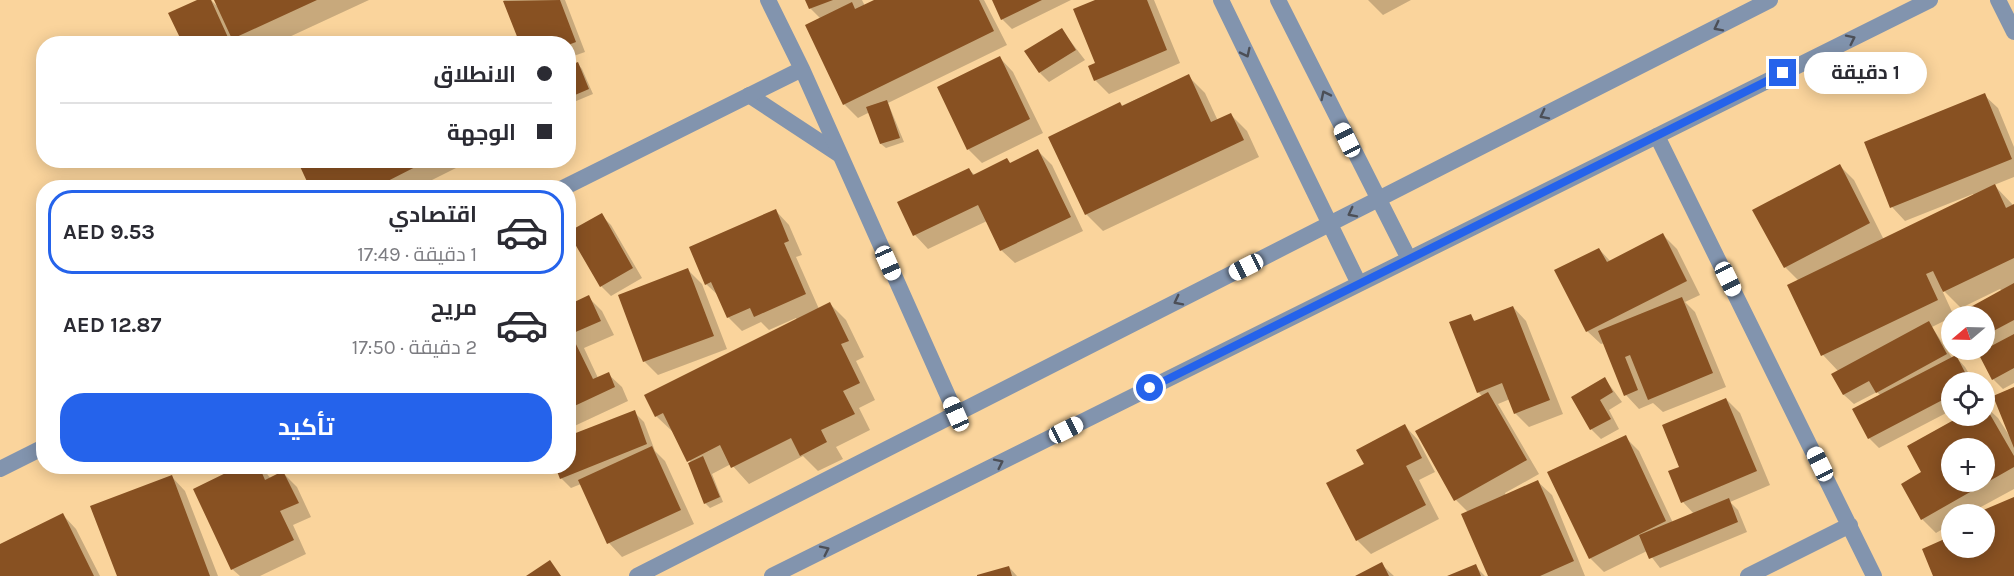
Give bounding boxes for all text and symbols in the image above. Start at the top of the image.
one-way arrow [1714,19,1725,31]
one-way arrow [1844,35,1855,47]
one-way arrow [1239,46,1251,57]
callout: 1 دقيقة [1804,52,1927,94]
route end [1769,59,1796,86]
text: 1 دقيقة [1831,61,1900,84]
text: الانطلاق [433,62,516,88]
one-way arrow [1321,90,1332,101]
one-way arrow [1540,108,1551,119]
text: الوجهة [447,120,516,146]
car [1331,120,1363,160]
text: اقتصادي [388,202,477,228]
icon: car [495,205,549,259]
one-way arrow [1348,206,1358,217]
text: AED 9.53 [63,219,155,245]
text: 1 دقيقة · 17:49 [357,243,477,266]
car [872,243,904,283]
car [1226,251,1266,283]
car [1712,259,1744,299]
one-way arrow [1174,294,1184,305]
text: مريح [431,295,477,321]
icon: car [495,298,549,352]
north arrow [1941,306,1995,360]
map controls [1941,306,1995,558]
text: AED 12.87 [63,312,161,338]
text: 2 دقيقة · 17:50 [352,336,477,359]
button: locate [1941,372,1995,426]
route start [1136,374,1163,401]
button: تأكيد [60,393,552,462]
car [940,394,972,434]
car [1046,414,1086,446]
button: + [1941,438,1995,492]
car [1804,444,1836,484]
one-way arrow [993,459,1004,470]
button: − [1941,504,1995,558]
one-way arrow [818,546,829,557]

